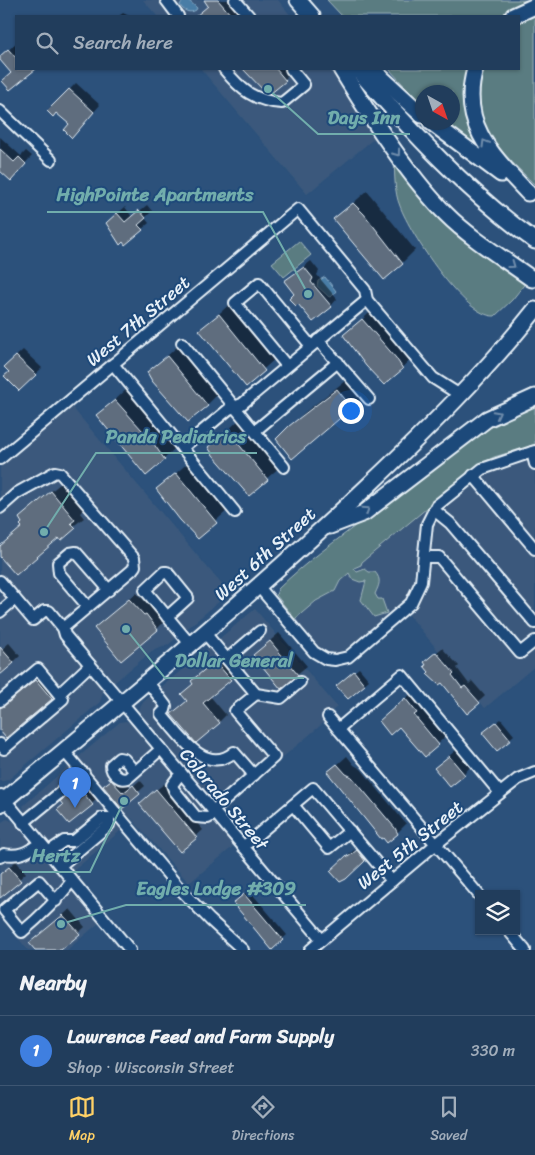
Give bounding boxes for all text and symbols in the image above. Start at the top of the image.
search box [15,15,520,70]
text: Search here [73,26,173,59]
icon: search [33,29,61,57]
north arrow [415,85,460,130]
callout: Days Inn [318,100,410,134]
text: Days Inn [328,101,401,134]
one-way arrow [481,139,491,148]
one-way arrow [391,147,400,157]
callout: HighPointe Apartments [47,178,263,212]
text: HighPointe Apartments [56,178,255,211]
one-way arrow [506,259,516,268]
street label: West 7th Street [78,267,198,375]
your location [338,398,364,424]
one-way arrow [492,410,501,420]
callout: Panda Pediatrics [96,419,257,453]
text: Panda Pediatrics [106,420,247,453]
street label: West 6th Street [207,499,324,609]
one-way arrow [361,507,370,516]
callout: Dollar General [165,644,304,678]
text: Dollar General [175,644,294,677]
street label: Colorado Street [171,740,277,858]
pin: 1 [59,767,91,808]
street label: West 5th Street [350,792,470,898]
callout: Hertz [22,838,90,872]
text: Hertz [31,839,81,872]
callout: Eagles Lodge #309 [126,871,306,905]
text: Eagles Lodge #309 [136,872,296,905]
map controls [475,890,520,935]
button: layers [475,890,520,935]
text: Nearby [20,964,86,1002]
text: Lawrence Feed and Farm Supply [67,1020,334,1053]
text: 1 [33,1036,39,1065]
text: 330 m [471,1036,515,1065]
text: Shop · Wisconsin Street [67,1053,235,1082]
tab: Map [68,1093,96,1148]
tab: Directions [232,1093,294,1148]
tab: Saved [430,1093,467,1148]

